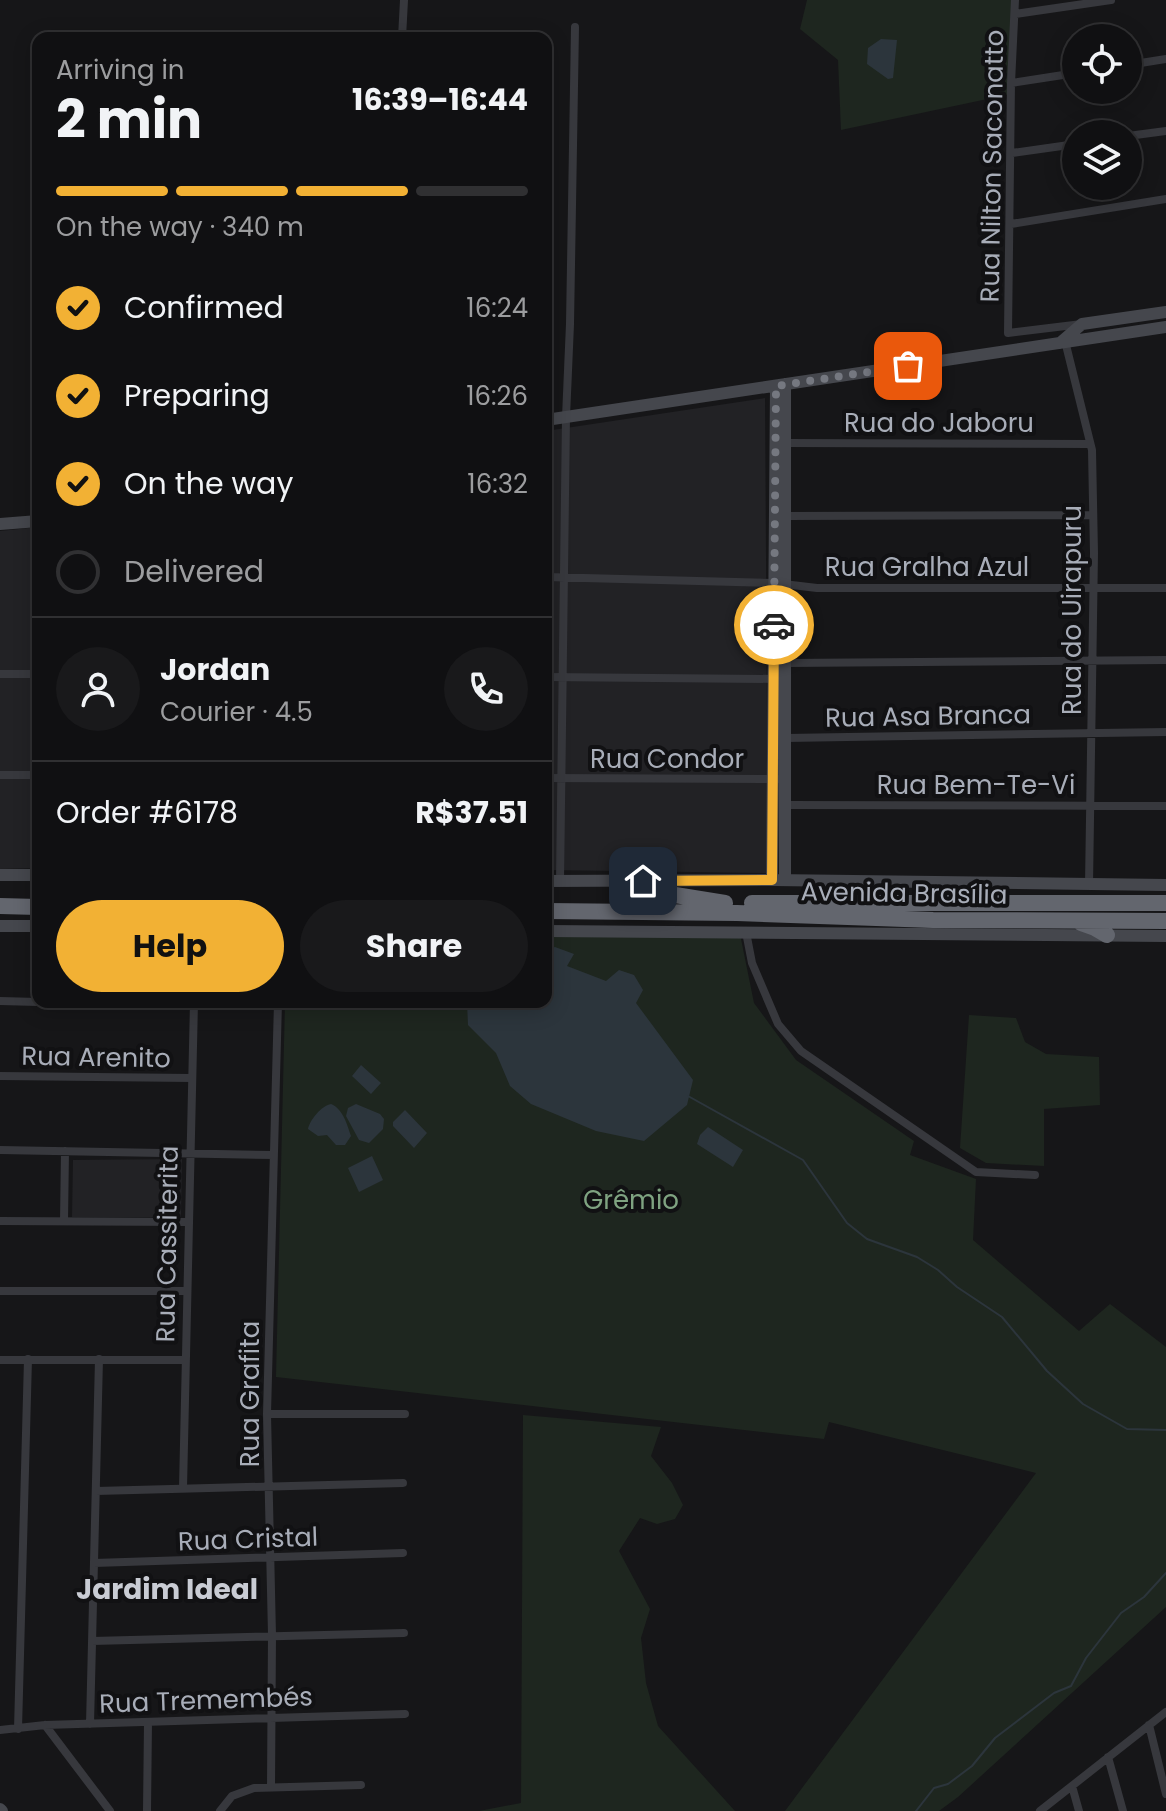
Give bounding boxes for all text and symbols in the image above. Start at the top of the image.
map controls [1062,24,1142,200]
button: locate [1062,24,1142,104]
street label: Rua Nilton Saconatto [972,29,1012,303]
text: Arriving in [56,52,185,88]
text: 16:39–16:44 [352,78,528,121]
text: 2 min [56,83,202,156]
button: layers [1062,120,1142,200]
text: On the way · 340 m [56,209,304,245]
icon: check [56,286,100,330]
text: Confirmed [124,286,284,329]
text: 16:24 [466,290,528,326]
pin [874,332,942,400]
icon: bag [886,344,930,388]
icon: check [56,374,100,418]
text: Preparing [124,374,270,417]
text: 16:26 [466,378,528,414]
street label: Rua do Jaboru [844,405,1034,441]
icon: check [56,462,100,506]
text: On the way [124,462,293,505]
text: 16:32 [467,466,528,502]
street label: Rua do Uirapuru [1054,505,1090,715]
street label: Rua Gralha Azul [825,549,1029,585]
text: Delivered [124,550,264,593]
courier [734,585,814,665]
icon: car [752,603,796,647]
button: person [56,647,140,731]
button: phone [444,647,528,731]
text: Jordan [160,648,270,691]
text: Courier · 4.5 [160,694,313,730]
street label: Rua Asa Branca [825,696,1031,736]
street label: Rua Condor [590,741,744,777]
street label: Rua Bem-Te-Vi [877,767,1075,803]
text: Order #6178 [56,791,238,834]
text: R$37.51 [415,791,528,834]
pin [609,847,677,915]
icon: home [621,859,665,903]
street label: Avenida Brasília [800,873,1008,913]
button: Help [56,900,284,992]
button: Share [300,900,528,992]
street label: Rua Arenito [21,1038,171,1076]
street label: Rua Cassiterita [147,1145,187,1343]
park label: Grêmio [583,1182,679,1218]
street label: Rua Grafita [232,1321,268,1467]
street label: Rua Cristal [177,1519,319,1559]
district label: Jardim Ideal [76,1570,258,1609]
street label: Rua Tremembés [99,1678,313,1722]

